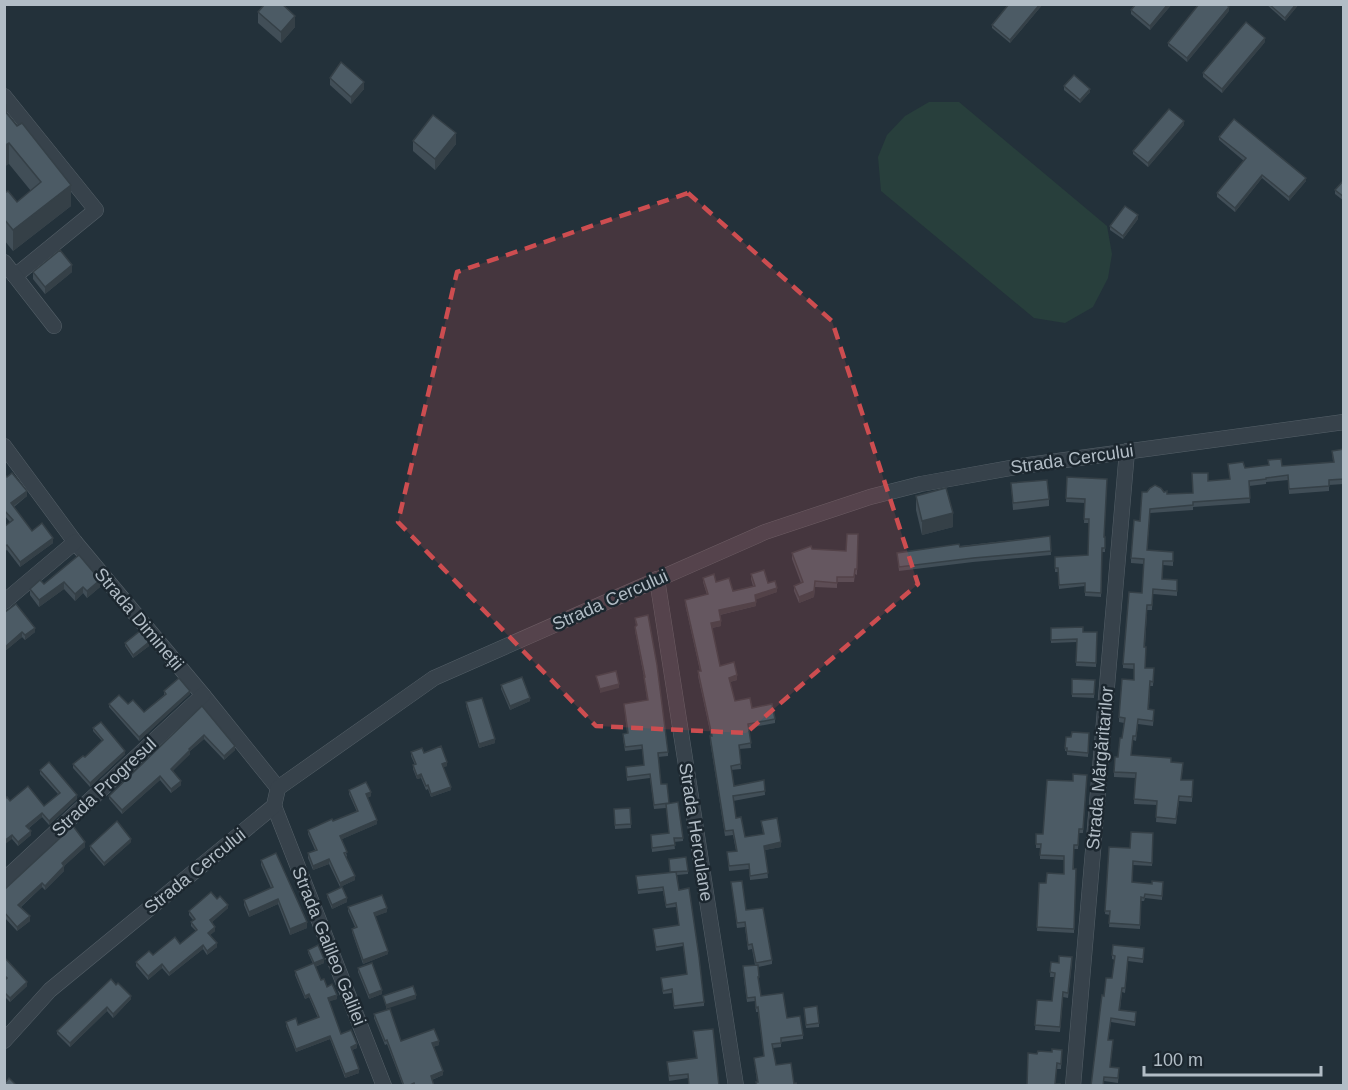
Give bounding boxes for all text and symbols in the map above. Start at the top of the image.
street label: Strada Cercului [1009,440,1135,478]
street label: Strada Dimineții [91,564,187,674]
street label: Strada Cercului [549,566,671,634]
street label: Strada Mărgăritarilor [1083,685,1117,851]
street label: Strada Progresul [48,734,160,840]
street label: Strada Herculane [675,761,717,903]
street label: Strada Cercului [140,824,250,918]
street label: Strada Galileo Galilei [288,864,370,1028]
scale bar [1144,1039,1321,1077]
text: 100 m [1153,1050,1203,1070]

